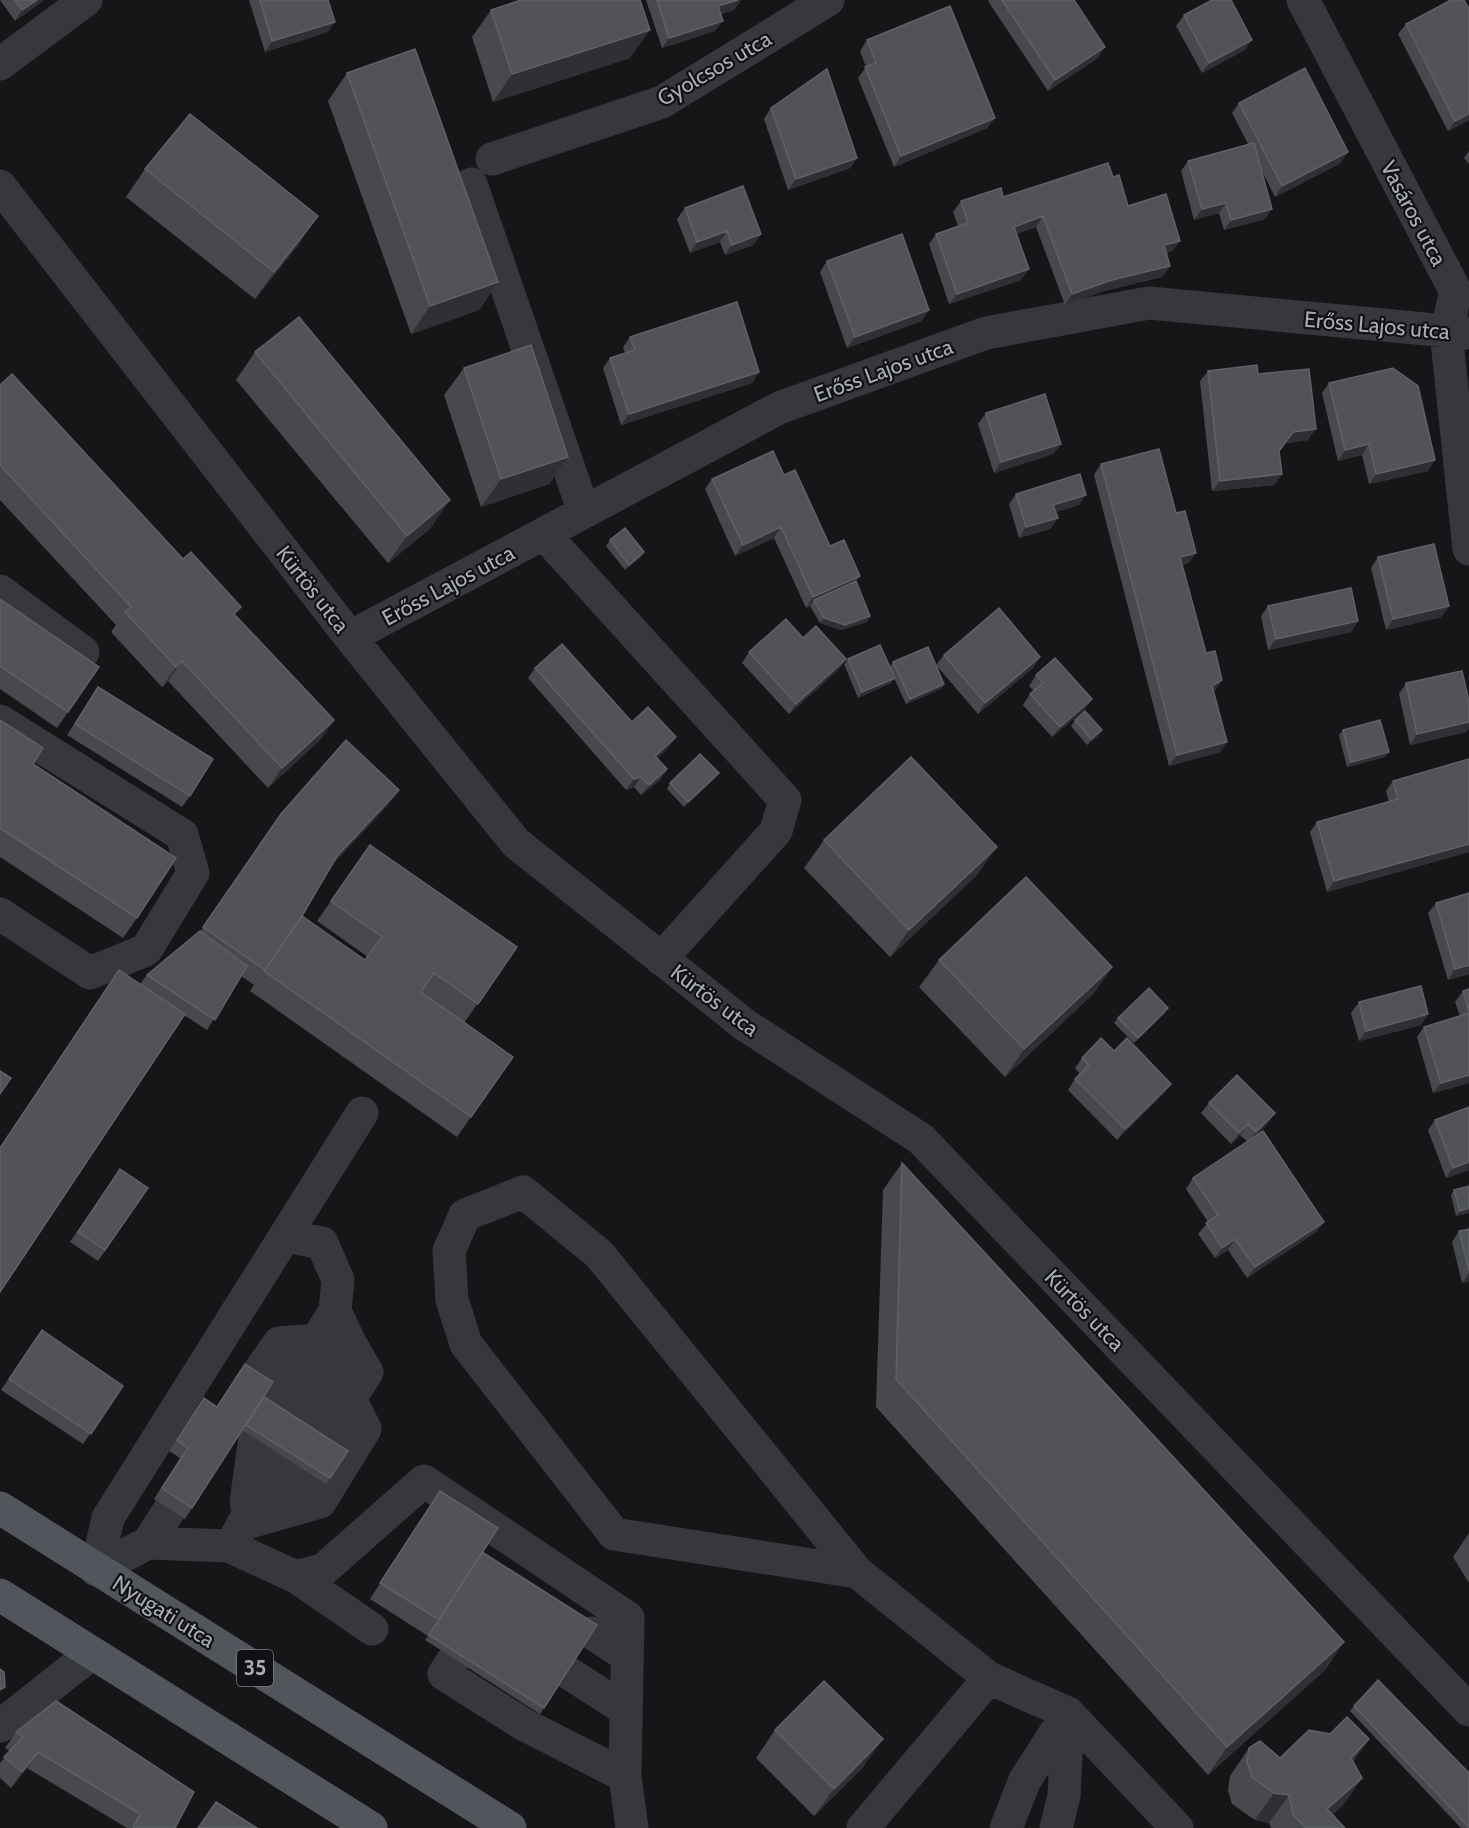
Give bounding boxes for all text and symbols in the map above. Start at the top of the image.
street label: Gyolcsos utca [652,25,776,112]
street label: Vasáros utca [1375,156,1453,271]
street label: Erőss Lajos utca [1303,306,1451,345]
street label: Erőss Lajos utca [810,333,957,408]
street label: Erőss Lajos utca [377,539,519,632]
street label: Kürtös utca [270,540,355,639]
street label: Kürtös utca [665,959,764,1043]
street label: Kürtös utca [1039,1264,1131,1357]
street label: Nyugati utca [108,1569,220,1654]
road number: 35 [237,1650,273,1686]

